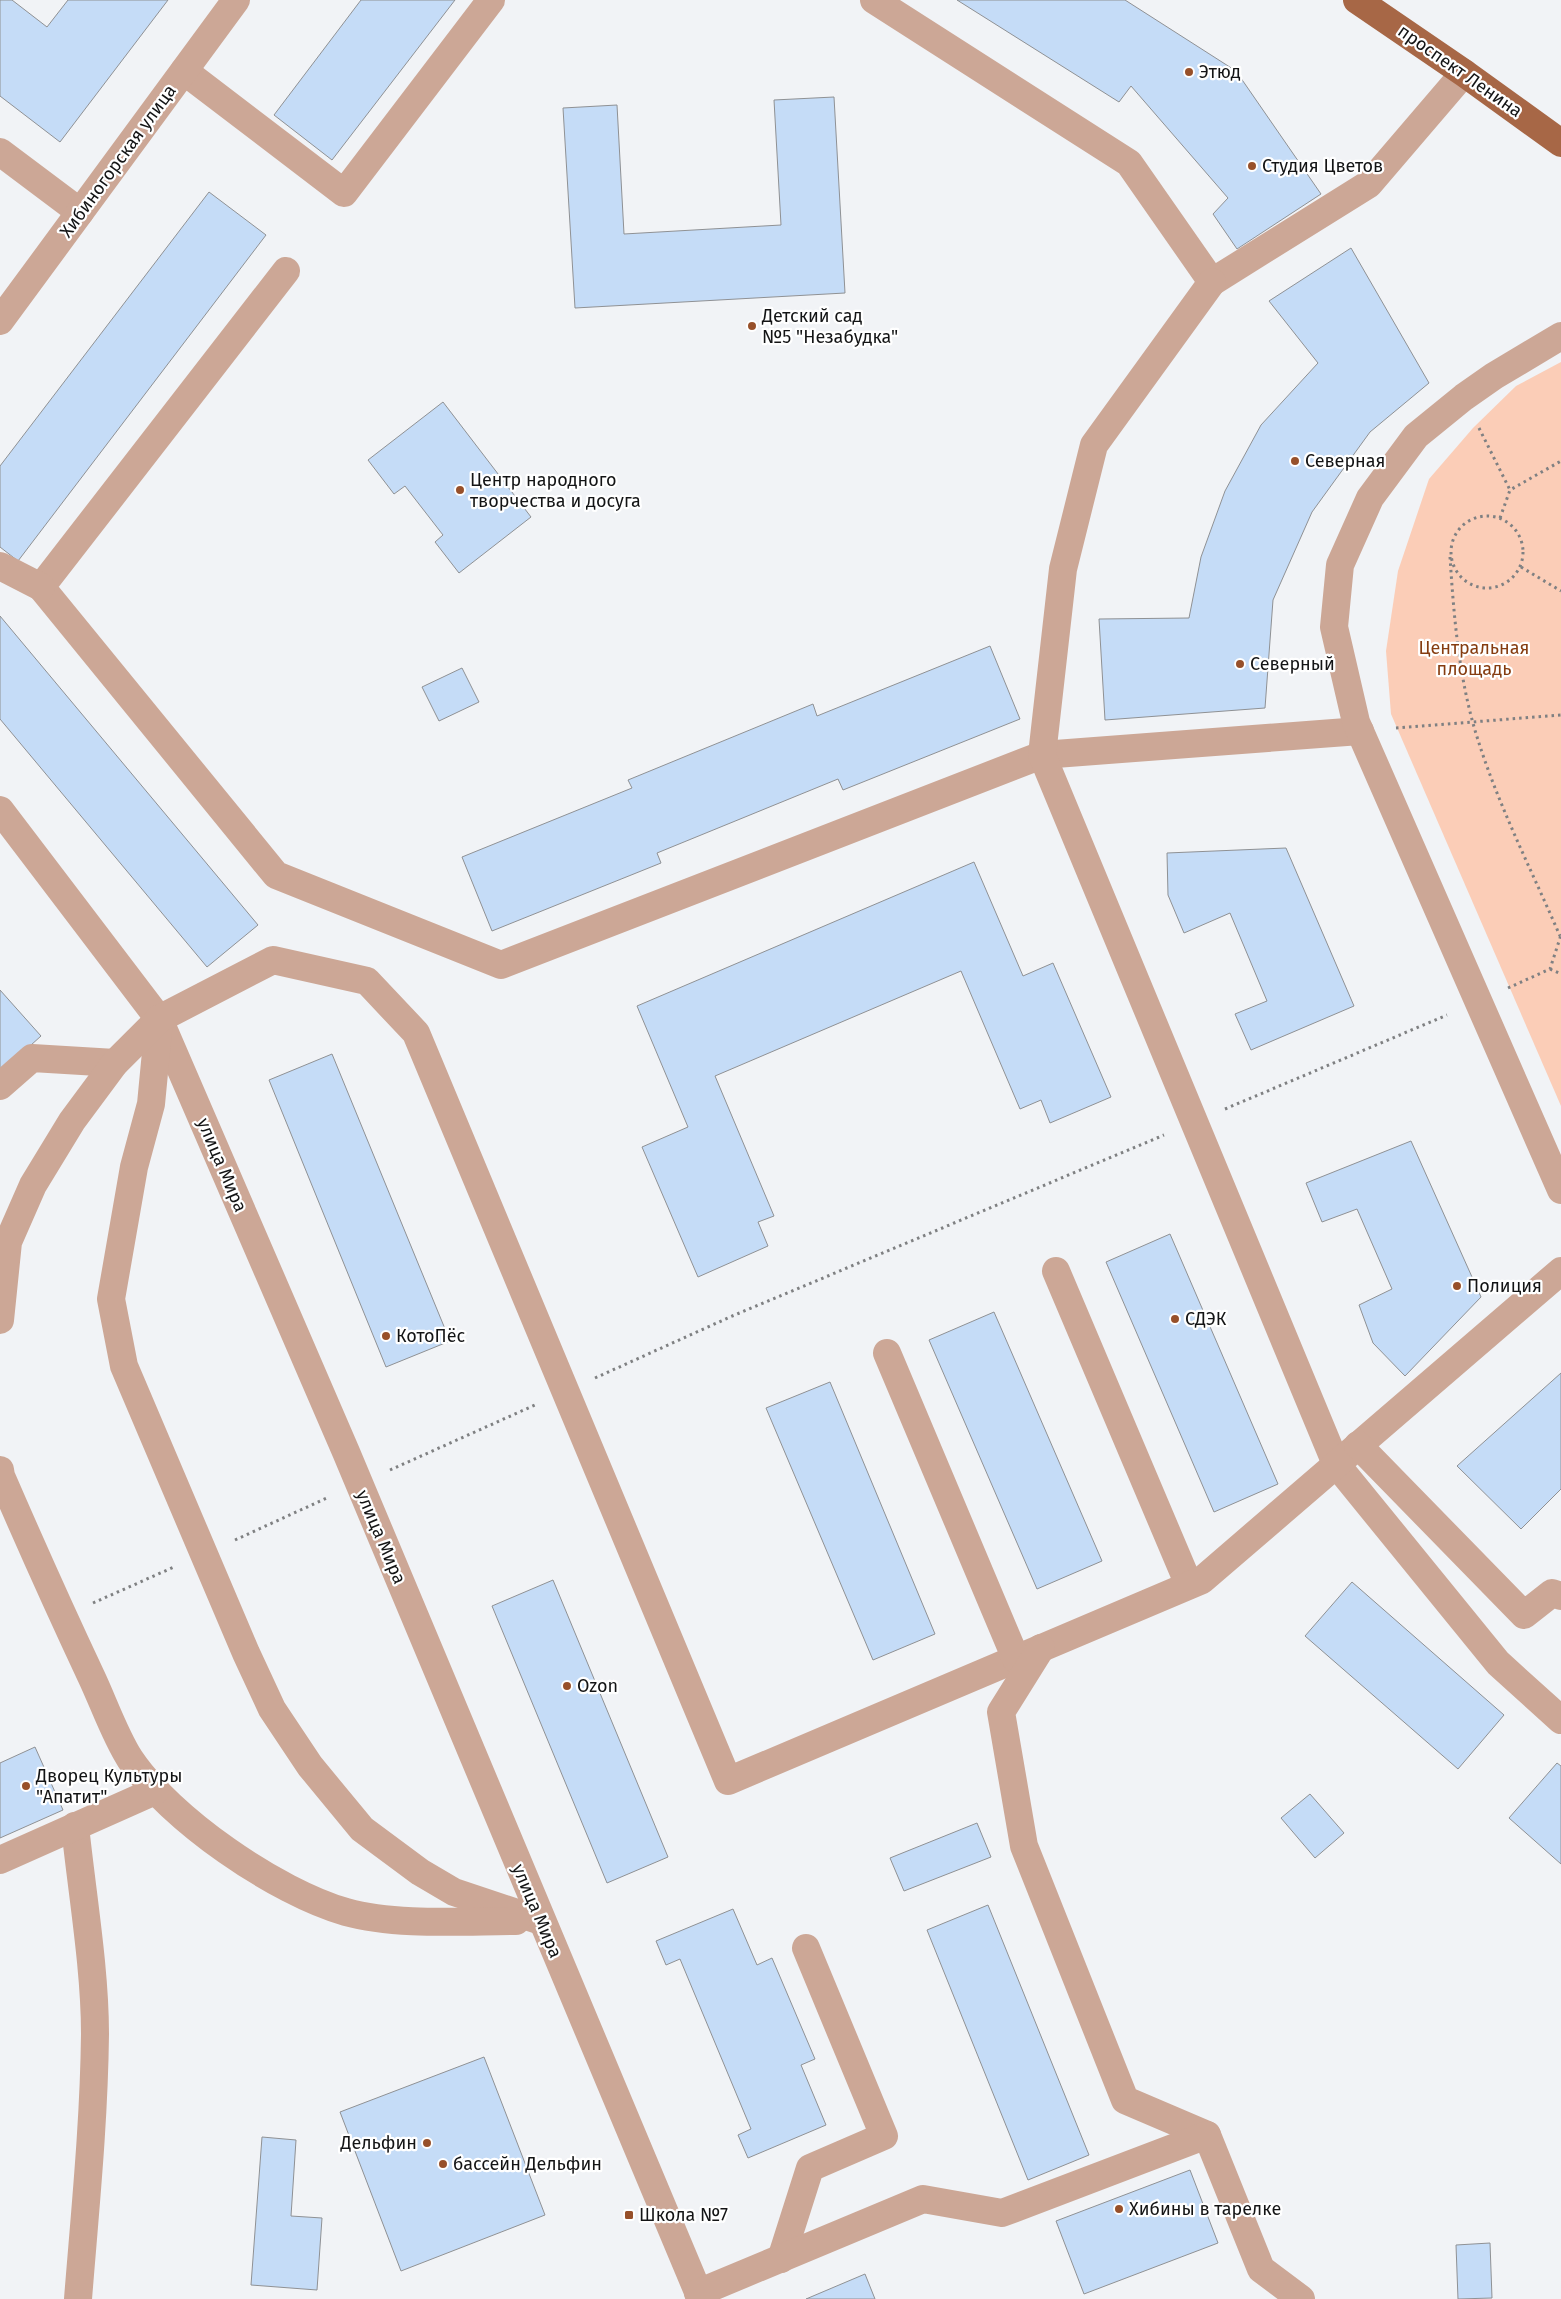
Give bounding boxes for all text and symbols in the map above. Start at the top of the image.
street label: проспект Ленина [1394,20,1526,122]
place label: Этюд [1199,61,1241,83]
marker: Этюд [1183,66,1195,78]
street label: Хибиногорская улица [55,80,181,242]
place label: Студия Цветов [1262,155,1383,177]
marker: Студия Цветов [1246,160,1258,172]
place label: Детский сад №5 "Незабудка" [761,305,898,348]
marker: Детский сад №5 "Незабудка" [746,320,758,332]
place label: Северная [1305,450,1386,472]
marker: Северная [1289,455,1301,467]
place label: Центр народного творчества и досуга [470,469,641,512]
marker: Центр народного творчества и досуга [454,484,466,496]
park label: Центральная площадь [1419,637,1529,680]
place label: Северный [1250,653,1335,675]
marker: Северный [1234,658,1246,670]
street label: улица Мира [192,1115,252,1215]
place label: Полиция [1467,1275,1542,1297]
marker: Полиция [1451,1280,1463,1292]
place label: СДЭК [1185,1308,1227,1330]
marker: СДЭК [1169,1313,1181,1325]
place label: КотоПёс [396,1325,466,1347]
marker: КотоПёс [380,1330,392,1342]
street label: улица Мира [351,1487,411,1587]
place label: Ozon [577,1675,618,1697]
marker: Ozon [561,1680,573,1692]
place label: Дворец Культуры "Апатит" [35,1765,182,1808]
marker: Дворец Культуры "Апатит" [20,1780,32,1792]
street label: улица Мира [507,1861,567,1961]
place label: Дельфин [340,2132,417,2154]
marker: Дельфин [421,2137,433,2149]
place label: бассейн Дельфин [453,2153,602,2175]
marker: бассейн Дельфин [437,2158,449,2170]
place label: Хибины в тарелке [1129,2198,1281,2220]
marker: Хибины в тарелке [1113,2203,1125,2215]
place label: Школа №7 [639,2204,728,2226]
marker: Школа №7 [623,2209,635,2221]

